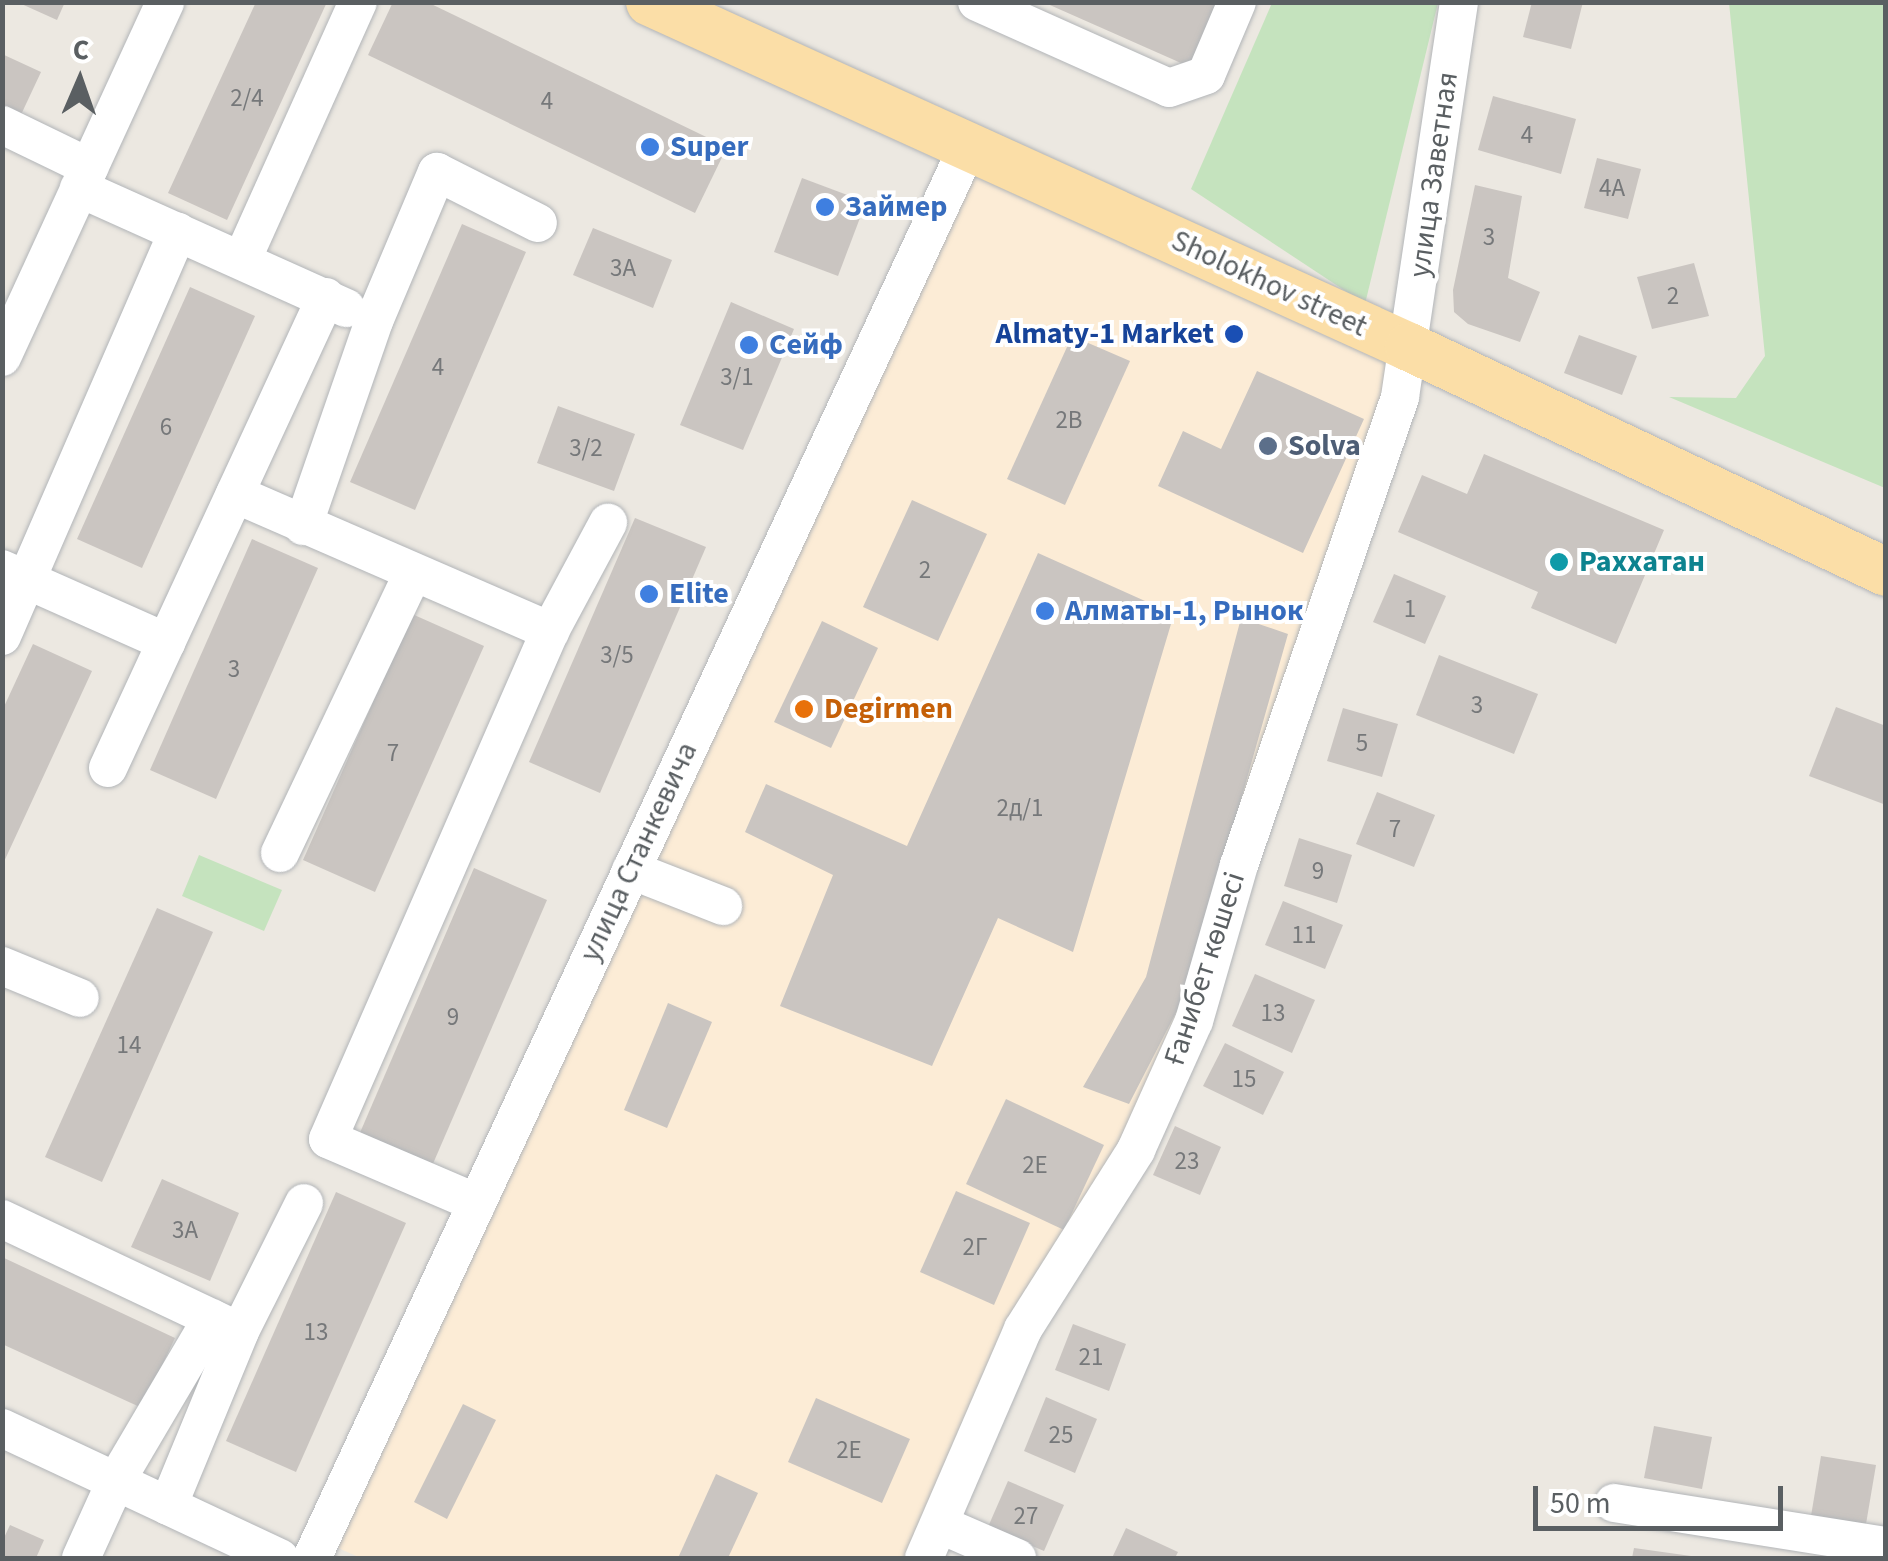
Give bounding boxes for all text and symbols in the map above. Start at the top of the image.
north arrow [30,30,130,130]
text: С [72,30,90,70]
street label: улица Заветная [1402,70,1466,280]
house number: 2/4 [230,83,264,113]
house number: 4 [541,86,553,116]
house number: 4 [1521,120,1533,150]
place label: Super [670,129,748,165]
marker: Super [639,136,661,158]
house number: 4А [1599,173,1625,203]
place label: Займер [845,189,948,225]
marker: Займер [814,196,836,218]
house number: 3 [1483,222,1495,252]
street label: Sholokhov street [1165,223,1373,345]
house number: 3А [610,253,636,283]
house number: 2 [1667,281,1679,311]
place label: Almaty-1 Market [995,316,1214,352]
marker: Almaty-1 Market [1223,323,1245,345]
place label: Сейф [769,327,843,363]
marker: Сейф [738,334,760,356]
house number: 4 [432,352,444,382]
house number: 3/1 [720,362,754,392]
house number: 2В [1055,405,1083,435]
house number: 6 [160,412,172,442]
place label: Solva [1288,428,1361,464]
house number: 3/2 [569,433,603,463]
marker: Solva [1257,435,1279,457]
place label: Раххатан [1579,544,1705,580]
marker: Раххатан [1548,551,1570,573]
house number: 2 [919,555,931,585]
place label: Elite [669,576,729,612]
marker: Elite [638,583,660,605]
place label: Алматы-1, Рынок [1065,593,1303,629]
house number: 1 [1404,594,1416,624]
marker: Алматы-1, Рынок [1034,600,1056,622]
house number: 3/5 [600,640,634,670]
house number: 3 [228,654,240,684]
house number: 3 [1471,690,1483,720]
place label: Degirmen [824,691,953,727]
marker: Degirmen [793,698,815,720]
house number: 5 [1356,728,1368,758]
street label: улица Станкевича [572,737,706,967]
house number: 7 [387,738,399,768]
house number: 2д/1 [997,793,1043,823]
house number: 7 [1389,814,1401,844]
house number: 9 [1312,856,1324,886]
street label: Ғанибет көшесі [1157,868,1253,1070]
house number: 11 [1292,920,1316,950]
house number: 13 [1261,998,1285,1028]
house number: 9 [447,1002,459,1032]
house number: 14 [117,1030,141,1060]
house number: 15 [1232,1064,1256,1094]
house number: 23 [1175,1146,1199,1176]
house number: 2Е [1022,1150,1048,1180]
house number: 3А [172,1215,198,1245]
house number: 2Г [963,1232,987,1262]
house number: 13 [304,1317,328,1347]
house number: 21 [1079,1342,1103,1372]
house number: 25 [1049,1420,1073,1450]
house number: 2Е [836,1435,862,1465]
scale bar [1538,1466,1788,1528]
text: 50 m [1550,1482,1611,1525]
house number: 27 [1014,1501,1038,1531]

